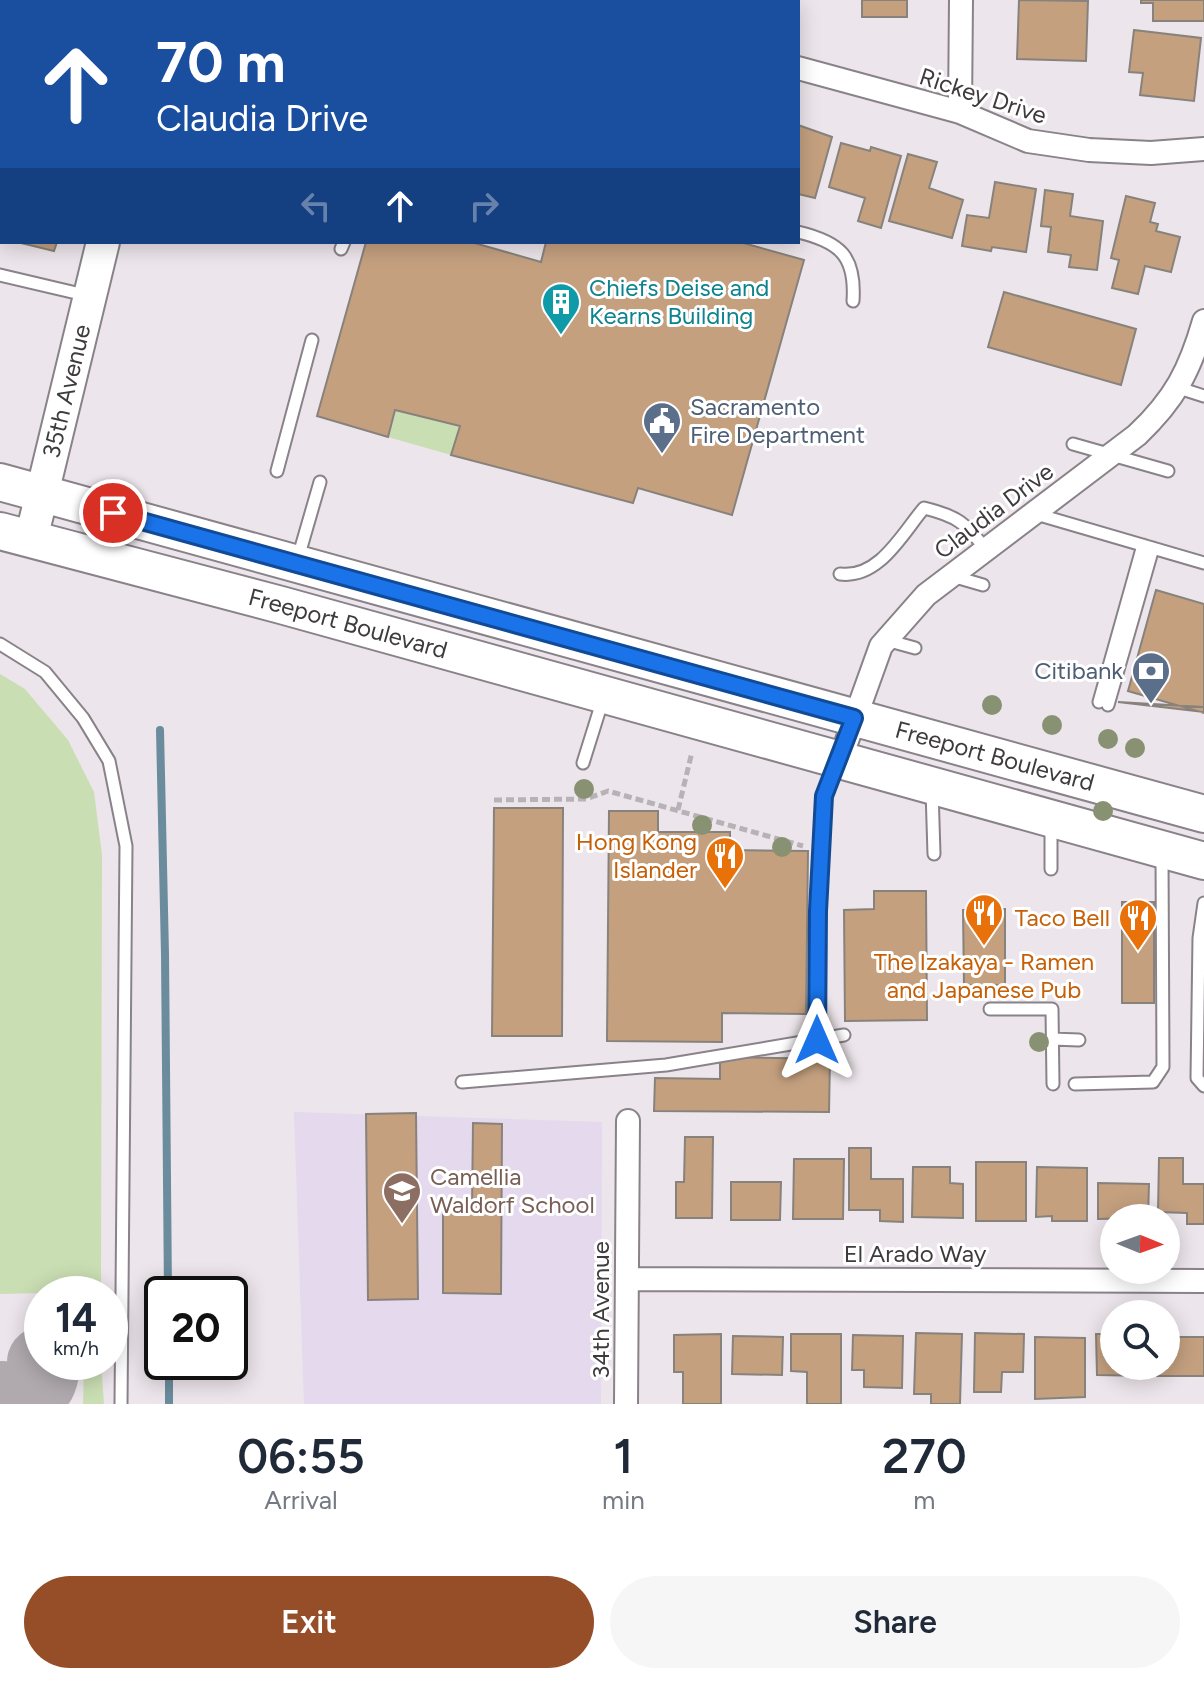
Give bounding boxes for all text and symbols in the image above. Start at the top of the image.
text: 70 m [156,29,286,96]
icon: ahead [24,32,128,136]
street label: Rickey Drive [916,61,1050,130]
text: Claudia Drive [156,97,368,140]
icon: left [294,184,338,228]
icon: ahead [378,184,422,228]
icon: right [462,184,506,228]
place label: Chiefs Deise and Kearns Building [589,273,769,330]
building icon: Chiefs Deise and Kearns Building [540,281,582,336]
street label: 35th Avenue [36,321,96,461]
place label: Sacramento Fire Department [690,392,865,449]
public building icon: Sacramento Fire Department [641,400,683,455]
street label: Claudia Drive [928,456,1059,565]
pin [79,479,147,547]
icon: arrive [91,491,135,535]
street label: Freeport Boulevard [245,582,451,664]
bank icon: Citibank [1130,650,1172,705]
place label: Citibank [1034,656,1123,685]
street label: Freeport Boulevard [892,715,1098,797]
place label: Hong Kong Islander [576,827,697,884]
restaurant icon: Hong Kong Islander [704,835,746,890]
restaurant icon: The Izakaya - Ramen and Japanese Pub [963,892,1005,947]
restaurant icon: Taco Bell [1117,897,1159,952]
place label: Taco Bell [1015,903,1110,932]
place label: The Izakaya - Ramen and Japanese Pub [874,947,1094,1004]
position arrow [775,998,859,1082]
place label: Camellia Waldorf School [430,1162,595,1219]
school or university icon: Camellia Waldorf School [381,1170,423,1225]
north arrow [1100,1204,1180,1284]
map controls [1100,1204,1180,1380]
street label: El Arado Way [844,1239,987,1268]
street label: 34th Avenue [586,1241,615,1379]
speed limit sign: 20 [144,1276,248,1380]
text: 14 [55,1294,97,1342]
button: search [1100,1300,1180,1380]
text: km/h [53,1336,99,1360]
text: 06:55 [237,1427,365,1485]
text: 1 [613,1427,633,1485]
text: 270 [882,1427,967,1485]
text: Arrival [264,1484,338,1516]
text: min [602,1484,645,1516]
text: m [913,1484,935,1516]
button: Exit [24,1576,594,1668]
button: Share [610,1576,1180,1668]

